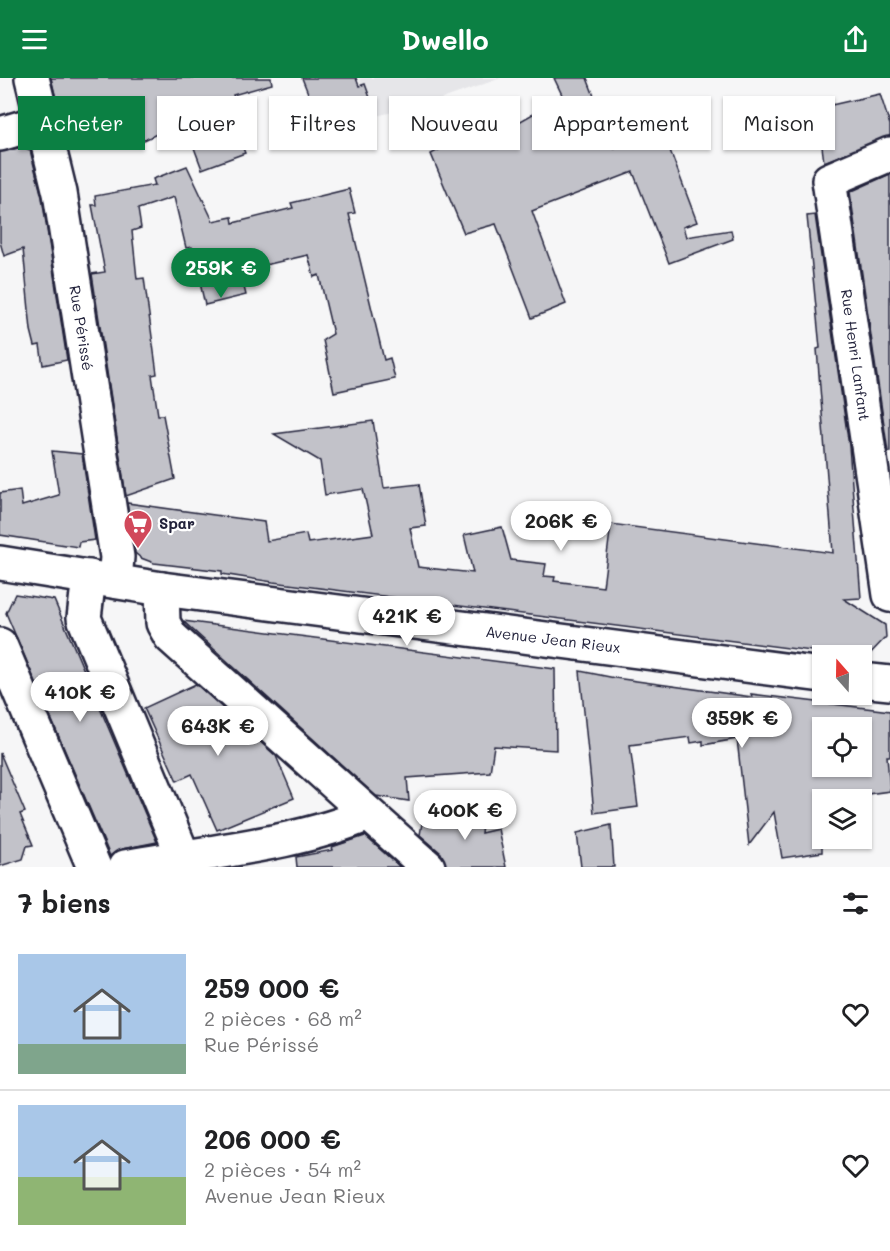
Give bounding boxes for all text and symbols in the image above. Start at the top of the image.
text: Dwello [401,22,489,57]
icon: menu [18,23,51,56]
icon: share [839,23,872,56]
chip: Acheter [18,96,145,150]
chip: Louer [157,96,257,150]
chip: Filtres [269,96,377,150]
chip: Nouveau [389,96,520,150]
chip: Appartement [532,96,711,150]
chip: Maison [723,96,835,150]
pin: 259K € [172,248,270,299]
text: 259K € [185,254,257,280]
street label: Rue Périssé [65,284,99,372]
street label: Rue Henri Lanfant [837,288,875,422]
pin: 206K € [512,501,610,552]
text: 206K € [525,507,597,533]
supermarket icon: Spar [122,508,154,550]
place label: Spar [159,513,195,533]
pin: 421K € [358,596,456,647]
text: 421K € [372,602,442,628]
street label: Avenue Jean Rieux [484,621,622,657]
north arrow [812,645,872,705]
map controls [812,645,872,849]
pin: 410K € [31,672,129,723]
text: 410K € [45,678,115,704]
pin: 359K € [693,698,791,749]
text: 359K € [706,704,778,730]
pin: 643K € [169,706,267,757]
text: 643K € [181,712,255,738]
button: locate [812,717,872,777]
button: layers [812,789,872,849]
pin: 400K € [416,790,514,841]
text: 400K € [428,796,502,822]
text: 7 biens [18,886,111,920]
icon: filters [839,887,872,920]
text: 259 000 € [204,971,339,1005]
icon: home [66,978,138,1050]
icon: heart [839,998,872,1031]
text: 2 pièces · 68 m² [204,1005,362,1031]
text: Rue Périssé [204,1031,319,1057]
text: 206 000 € [204,1122,341,1156]
icon: home [66,1129,138,1201]
icon: heart [839,1149,872,1182]
text: 2 pièces · 54 m² [204,1156,361,1182]
text: Avenue Jean Rieux [204,1182,385,1208]

